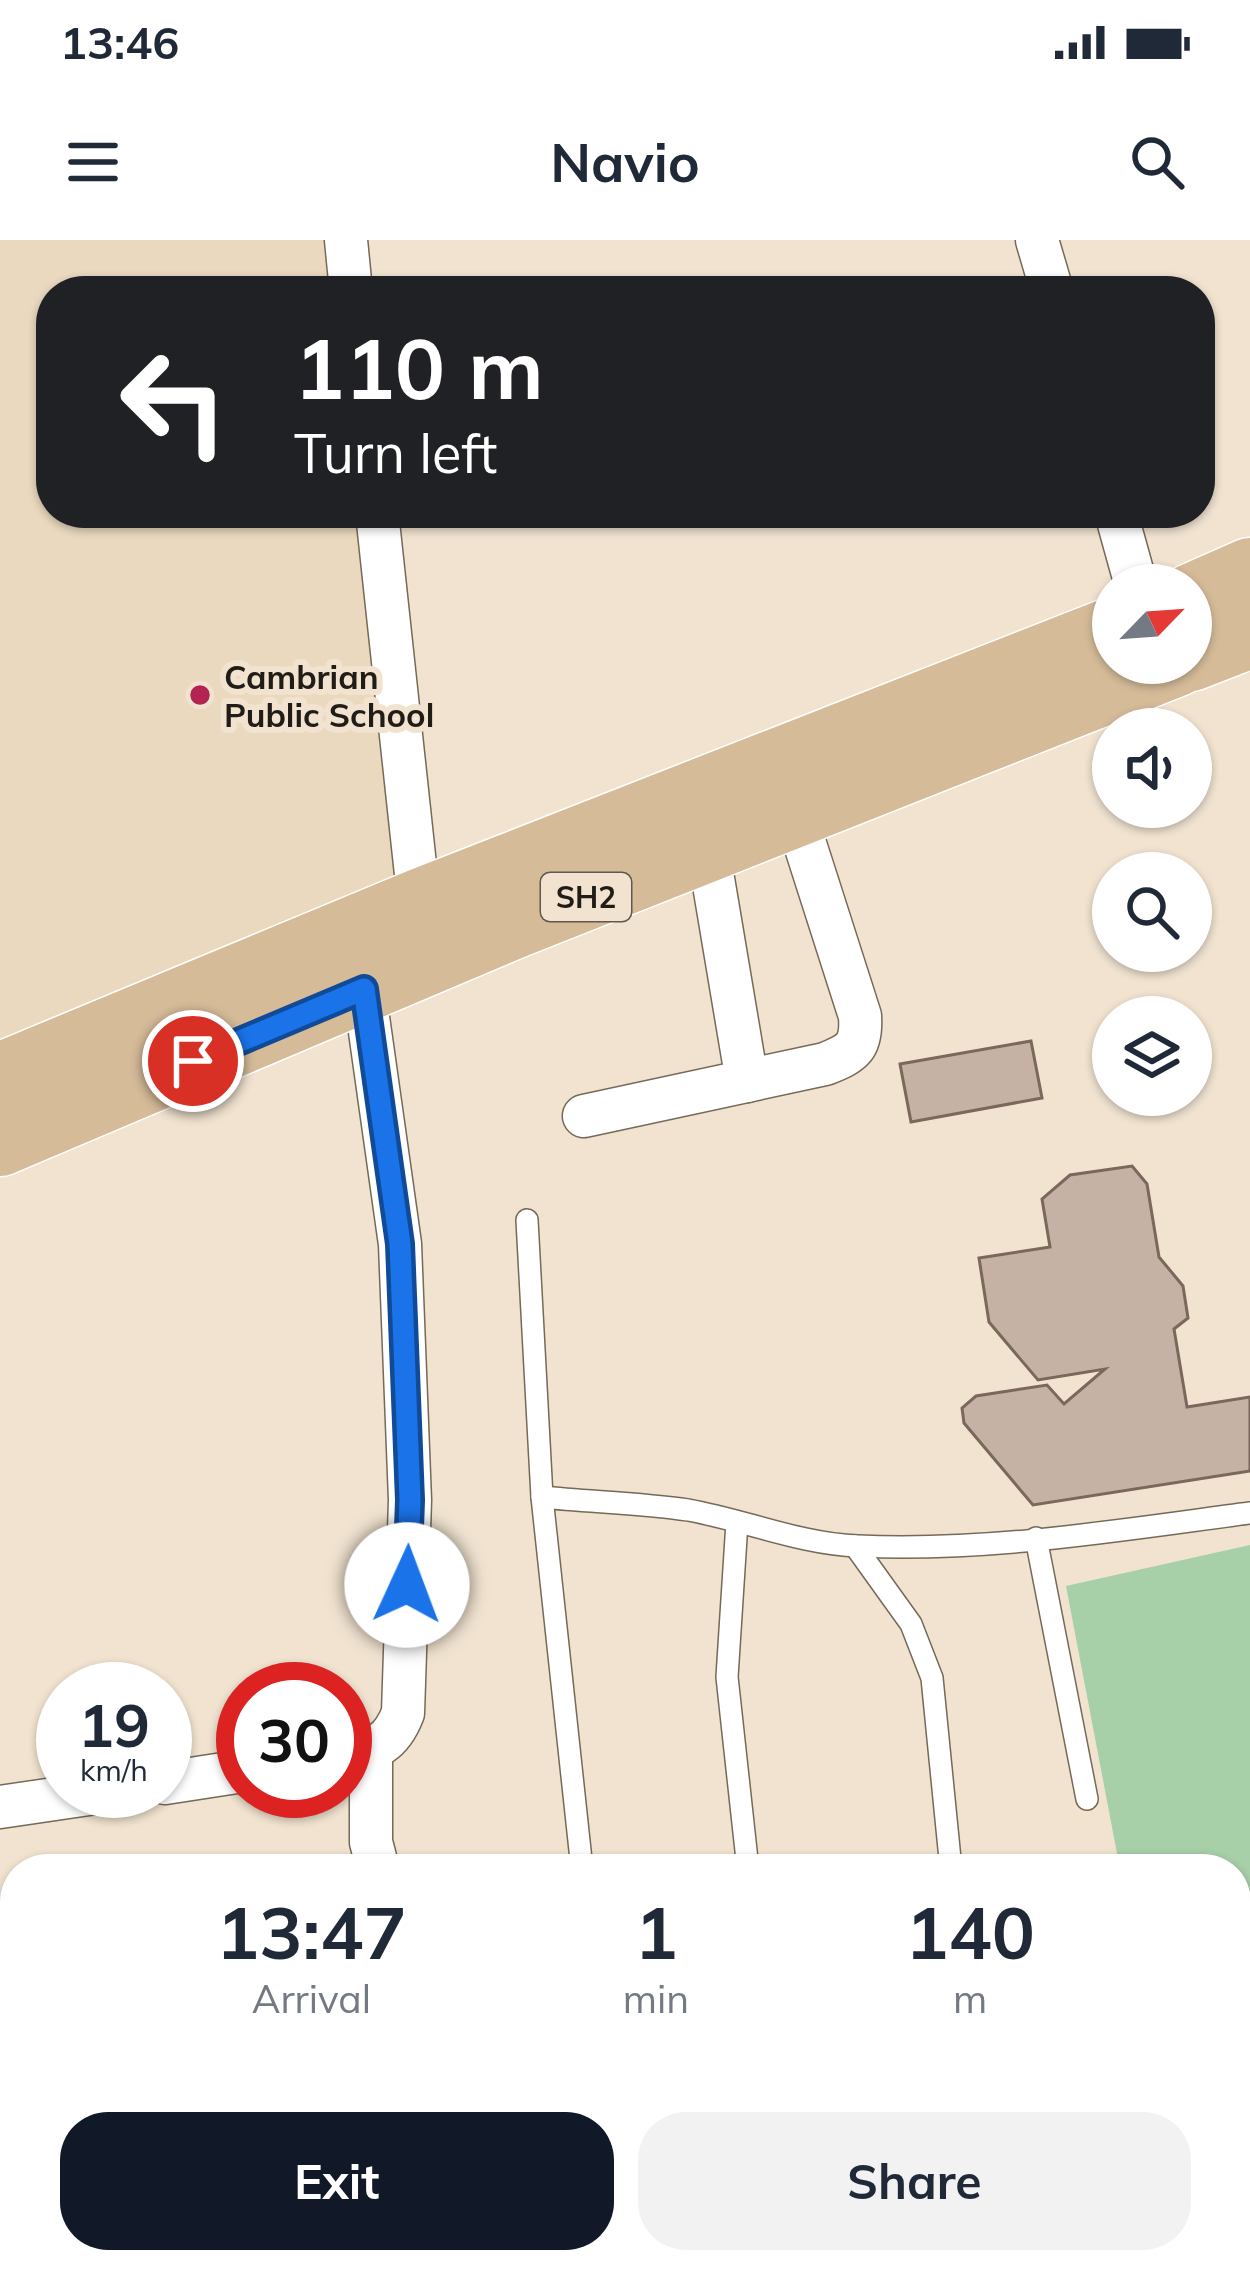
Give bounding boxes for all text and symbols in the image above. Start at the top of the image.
text: 13:46 [60,14,179,70]
text: Navio [550,128,700,196]
icon: menu [60,129,126,195]
icon: search [1124,129,1190,195]
text: 110 m [294,315,544,420]
icon: left [96,324,252,480]
text: Turn left [294,419,497,487]
north arrow [1092,564,1212,684]
map controls [1092,564,1212,1116]
place label: Cambrian Public School [224,656,434,735]
marker: Cambrian Public School [187,682,213,708]
button: sound [1092,708,1212,828]
button: search [1092,852,1212,972]
road number: SH2 [541,873,631,921]
button: layers [1092,996,1212,1116]
pin [142,1010,244,1112]
icon: arrive [160,1028,226,1094]
position arrow [344,1522,470,1648]
speed limit sign: 30 [216,1662,372,1818]
text: 19 [78,1687,150,1762]
text: km/h [80,1751,148,1789]
text: 13:47 [216,1887,407,1977]
text: 1 [634,1887,678,1977]
text: 140 [905,1887,1035,1977]
text: Arrival [252,1974,371,2023]
text: min [623,1974,689,2023]
text: m [953,1974,987,2023]
button: Exit [60,2112,614,2250]
button: Share [638,2112,1191,2250]

